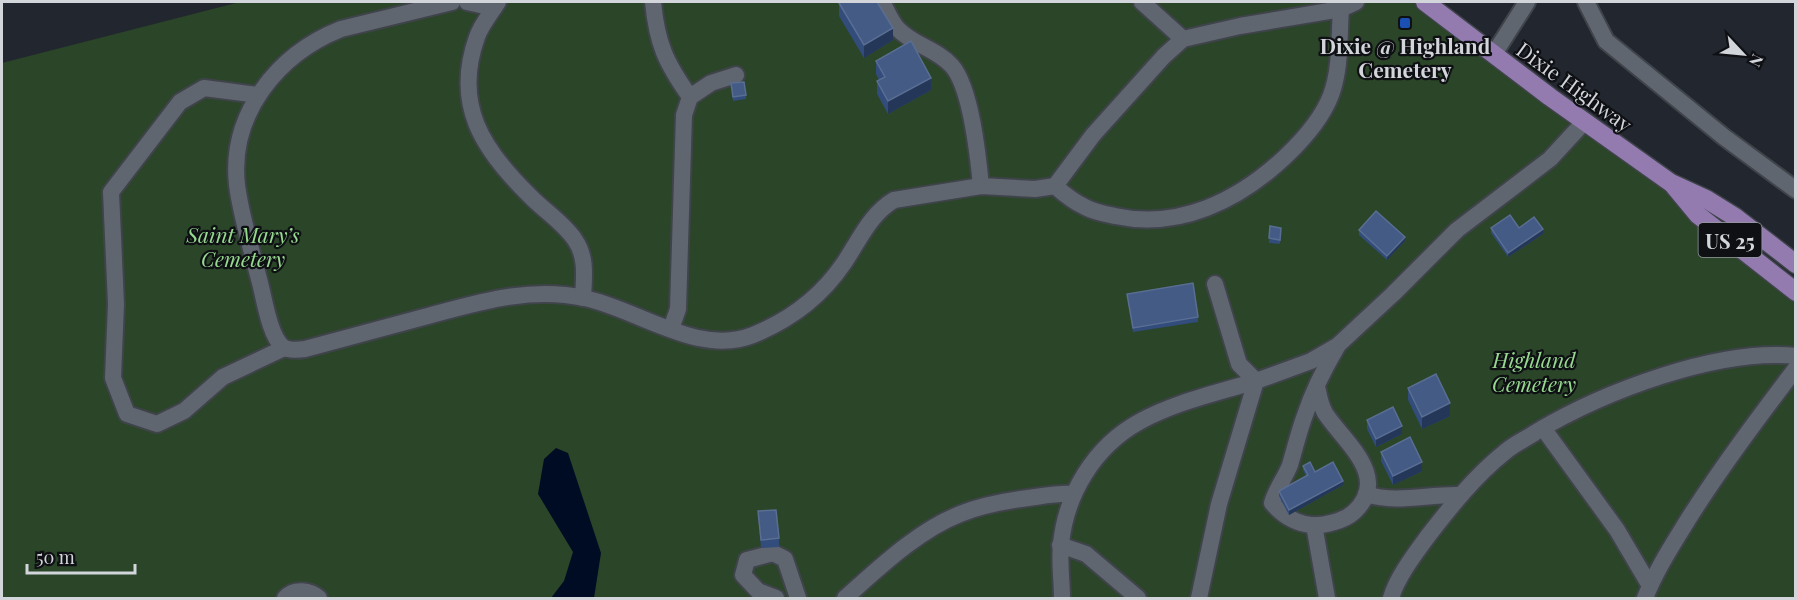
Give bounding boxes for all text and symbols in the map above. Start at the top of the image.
marker: Dixie @ Highland Cemetery [1398,16,1412,30]
north arrow [1713,24,1773,84]
place label: Dixie @ Highland Cemetery [1320,31,1491,83]
street label: Dixie Highway [1512,35,1639,138]
text: N [1745,51,1769,71]
park label: Saint Mary’s Cemetery [185,220,300,272]
road number: US 25 [1698,223,1762,257]
park label: Highland Cemetery [1491,345,1576,397]
scale bar [27,537,135,575]
text: 50 m [36,545,75,569]

